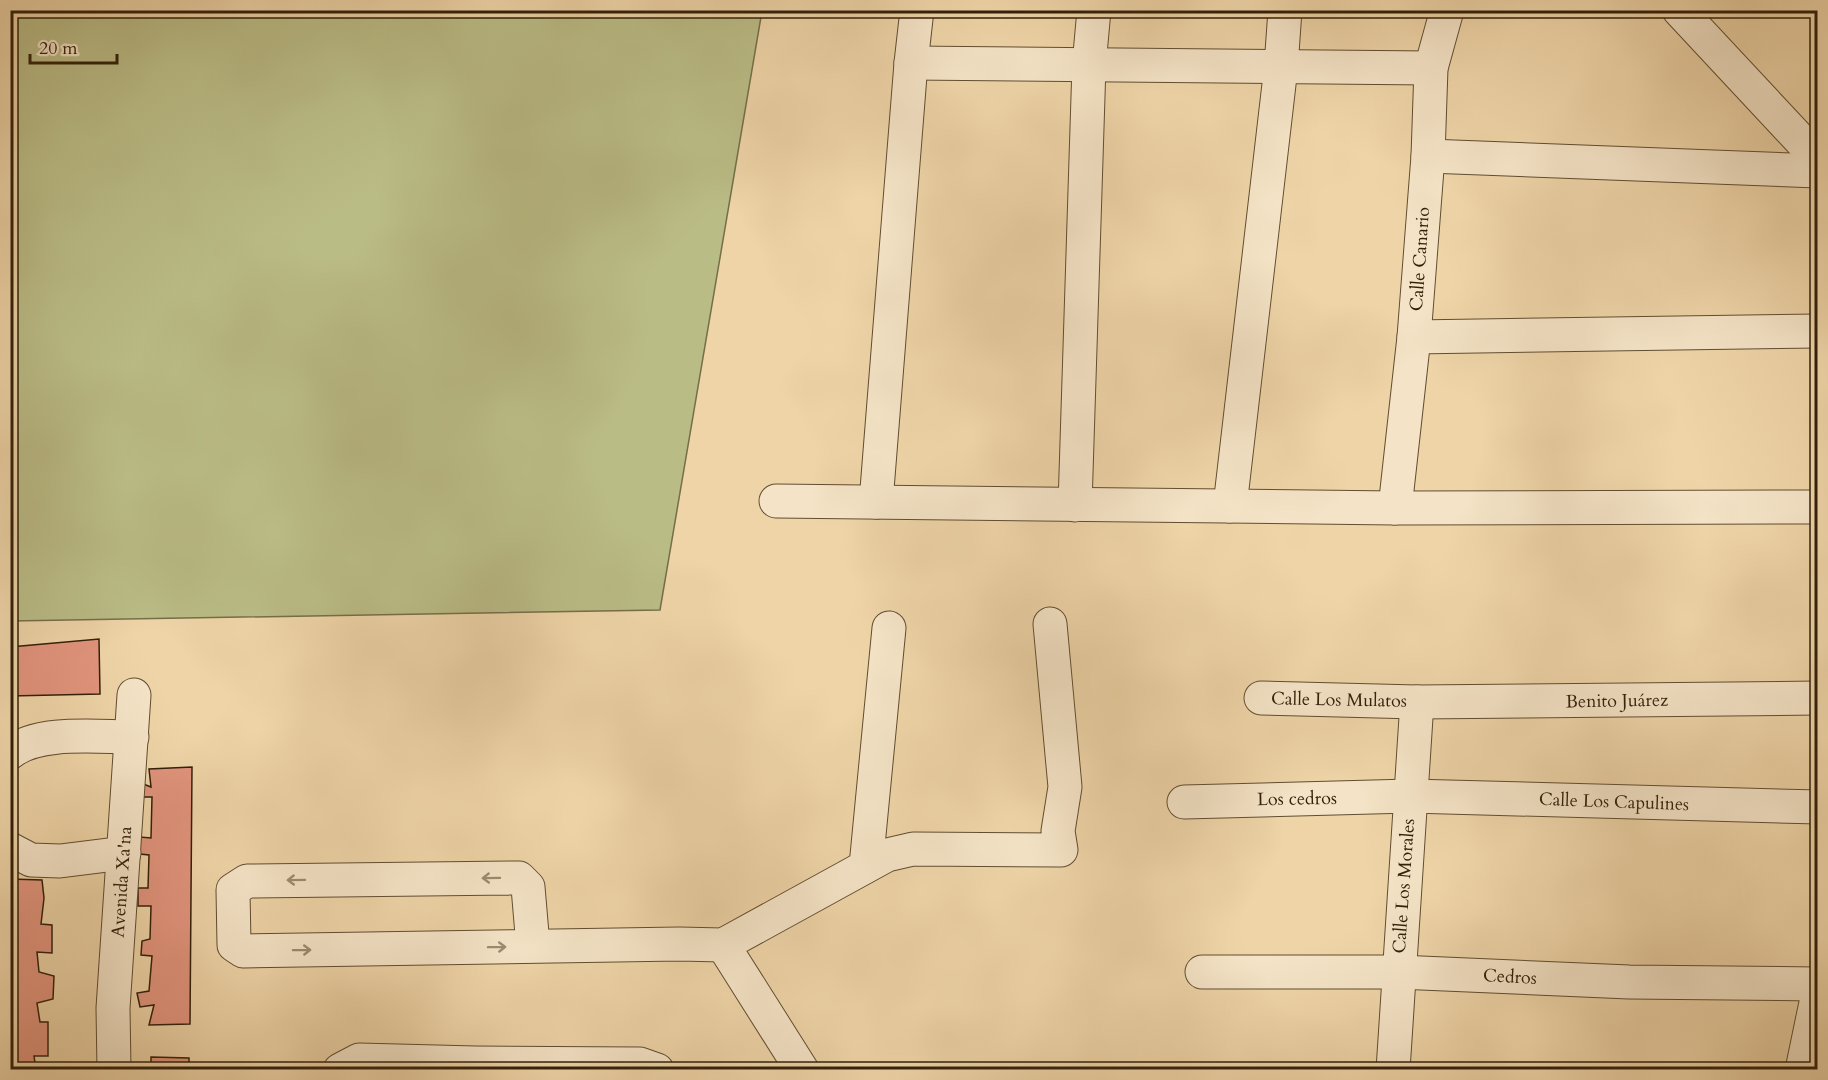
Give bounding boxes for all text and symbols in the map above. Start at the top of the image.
scale bar [30,27,117,65]
text: 20 m [39,36,78,61]
street label: Calle Canario [1404,206,1436,312]
street label: Calle Los Mulatos [1271,686,1407,714]
street label: Benito Juárez [1566,688,1668,714]
street label: Los cedros [1257,786,1337,812]
street label: Calle Los Capulines [1538,787,1690,817]
street label: Calle Los Morales [1387,818,1421,954]
street label: Avenida Xa'na [106,825,138,939]
one-way arrow [481,872,501,884]
one-way arrow [286,874,306,886]
one-way arrow [486,941,506,953]
one-way arrow [291,944,311,956]
street label: Cedros [1482,963,1538,991]

